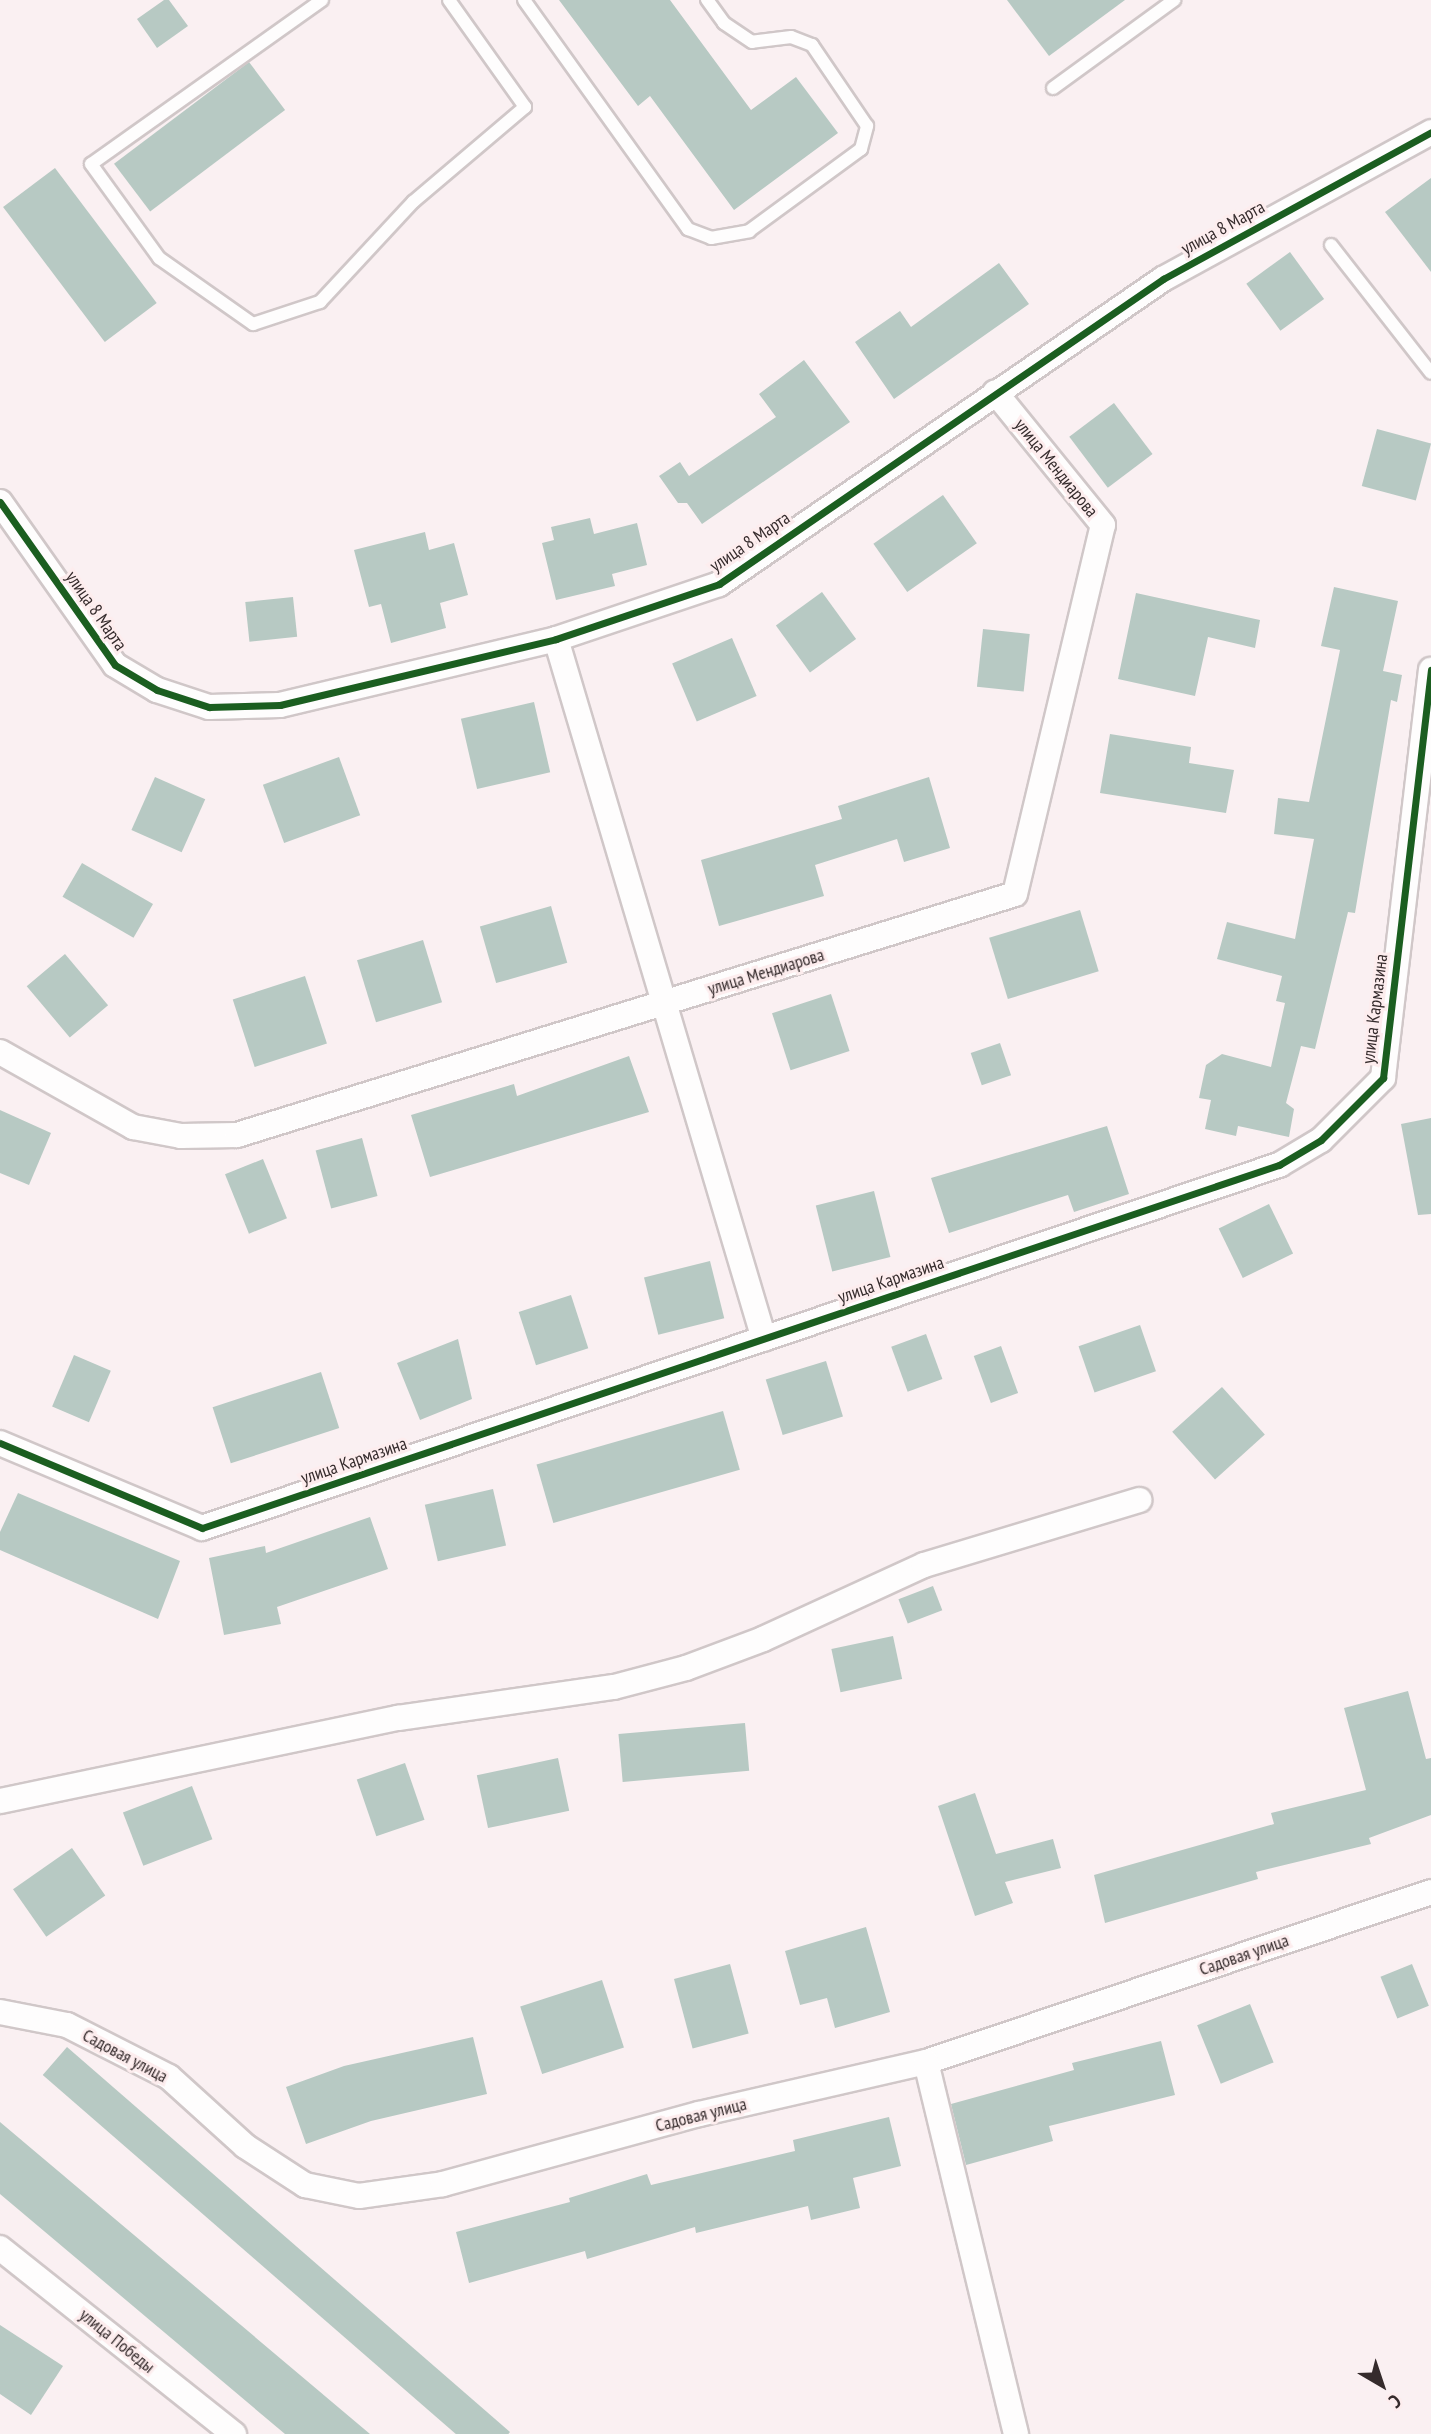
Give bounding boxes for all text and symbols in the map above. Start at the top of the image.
street label: улица 8 Марта [1178,196,1268,260]
street label: улица Мендиарова [1010,414,1102,522]
street label: улица 8 Марта [706,507,794,577]
street label: улица 8 Марта [61,567,131,655]
street label: улица Мендиарова [705,944,827,1000]
street label: улица Кармазина [1358,953,1392,1065]
street label: улица Кармазина [835,1252,947,1308]
street label: улица Кармазина [298,1433,410,1489]
street label: Садовая улица [1196,1930,1292,1980]
street label: Садовая улица [79,2025,171,2087]
street label: Садовая улица [653,2093,749,2137]
street label: улица Победы [75,2304,159,2378]
north arrow [1347,2350,1417,2420]
text: С [1384,2389,1406,2413]

